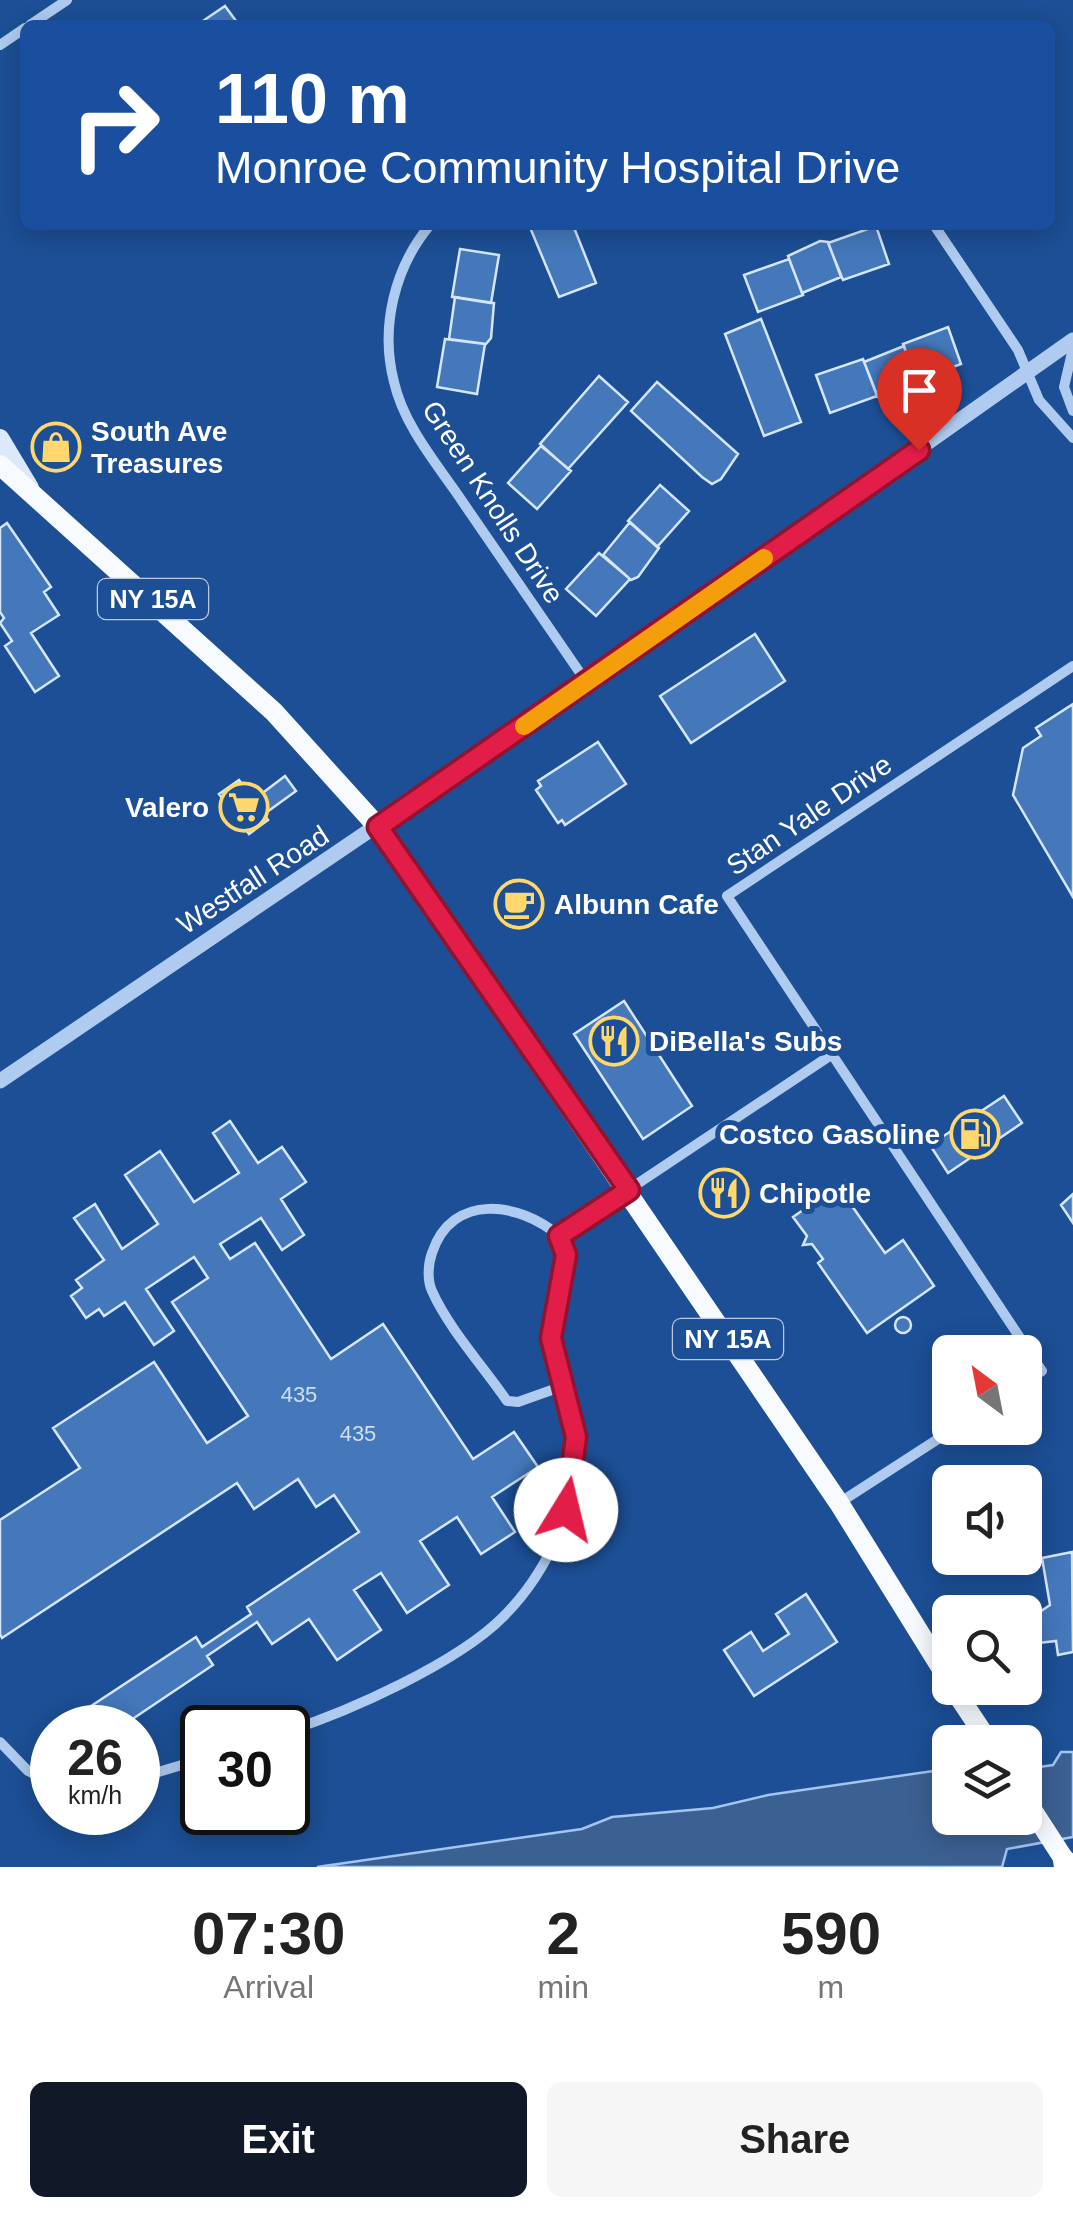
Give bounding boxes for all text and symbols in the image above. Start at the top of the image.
icon: right [50,60,180,190]
text: 110 m [215,60,410,138]
text: Monroe Community Hospital Drive [215,142,900,193]
pin [877,348,962,451]
icon: arrive [892,363,947,418]
street label: Green Knolls Drive [416,395,570,609]
place label: South Ave Treasures [91,416,227,479]
shop icon: South Ave Treasures [30,421,82,473]
road number: NY 15A [98,579,208,619]
street label: Stan Yale Drive [721,748,897,882]
supermarket icon: Valero [218,781,270,833]
place label: Valero [125,792,209,823]
street label: Westfall Road [172,820,334,940]
cafe icon: Albunn Cafe [493,878,545,930]
place label: Albunn Cafe [554,889,719,920]
restaurant icon: DiBella's Subs [588,1015,640,1067]
place label: DiBella's Subs [649,1026,842,1057]
fuel station icon: Costco Gasoline [949,1108,1001,1160]
place label: Costco Gasoline [719,1119,940,1150]
restaurant icon: Chipotle [698,1167,750,1219]
place label: Chipotle [759,1178,871,1209]
road number: NY 15A [673,1319,783,1359]
north arrow [932,1335,1042,1445]
map controls [932,1335,1042,1835]
house number: 435 [281,1382,317,1407]
house number: 435 [340,1421,376,1446]
position arrow [514,1458,618,1562]
button: sound [932,1465,1042,1575]
button: search [932,1595,1042,1705]
speed limit sign: 30 [180,1705,310,1835]
button: layers [932,1725,1042,1835]
text: 26 [67,1730,123,1786]
text: km/h [68,1781,122,1809]
text: 07:30 [192,1900,345,1967]
text: 2 [546,1900,580,1967]
text: 590 [781,1900,881,1967]
text: Arrival [223,1969,314,2005]
text: min [537,1969,589,2005]
text: m [818,1969,844,2005]
button: Exit [30,2082,527,2197]
button: Share [547,2082,1043,2197]

